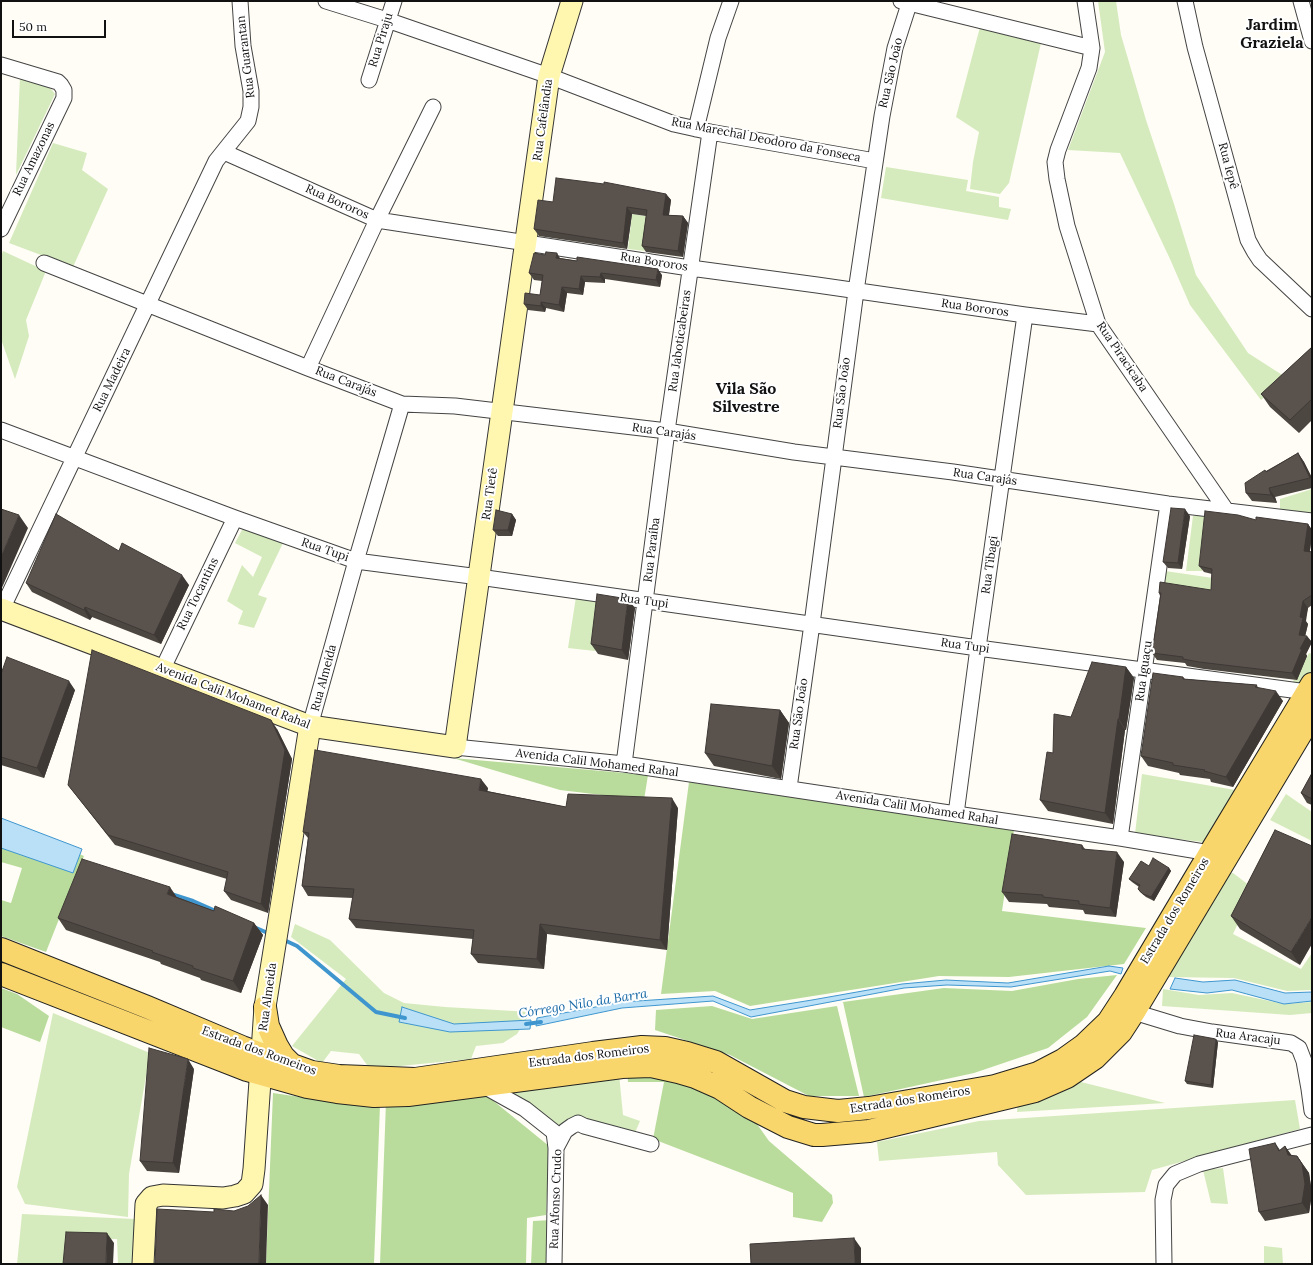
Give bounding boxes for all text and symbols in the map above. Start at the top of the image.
street label: Rua Piraju [366,11,396,69]
scale bar [14,12,108,38]
street label: Rua Guarantan [234,15,258,99]
district label: Jardim Graziela [1240,15,1304,53]
text: 50 m [19,19,47,34]
street label: Rua São João [876,36,906,110]
street label: Rua Cafelândia [530,78,556,162]
street label: Rua Marechal Deodoro da Fonseca [670,115,862,165]
street label: Rua Amazonas [10,120,58,198]
street label: Rua Iepê [1215,141,1241,191]
street label: Rua Bororos [303,182,371,222]
street label: Rua Bororos [619,250,689,274]
street label: Rua Jaboticabeiras [666,289,694,393]
street label: Rua Bororos [940,296,1010,320]
street label: Rua Piracicaba [1093,319,1151,395]
street label: Rua Madeira [90,346,134,414]
street label: Rua São João [830,356,854,430]
street label: Rua Carajás [313,364,379,400]
district label: Vila São Silvestre [712,379,780,417]
street label: Rua Carajás [631,420,697,444]
street label: Rua Carajás [952,465,1018,489]
street label: Rua Tietê [479,467,501,521]
street label: Rua Paraíba [641,517,663,583]
street label: Rua Tupi [299,535,351,565]
street label: Rua Tibagi [979,535,1001,595]
street label: Rua Tocantins [174,555,222,633]
street label: Rua Tupi [619,590,669,612]
street label: Rua Tupi [940,635,990,657]
street label: Rua Iguaçu [1133,640,1155,702]
street label: Rua Almeida [308,643,340,713]
street label: Avenida Calil Mohamed Rahal [154,660,312,732]
street label: Rua São João [787,677,811,751]
street label: Avenida Calil Mohamed Rahal [515,746,679,780]
street label: Avenida Calil Mohamed Rahal [835,788,999,828]
street label: Estrada dos Romeiros [1138,855,1212,967]
street label: Rua Almeida [256,962,280,1032]
water label: Córrego Nilo da Barra [517,986,649,1022]
street label: Estrada dos Romeiros [200,1024,318,1078]
street label: Rua Aracaju [1215,1026,1281,1048]
street label: Estrada dos Romeiros [528,1041,650,1071]
street label: Estrada dos Romeiros [849,1083,971,1117]
street label: Rua Afonso Crudo [547,1149,565,1249]

